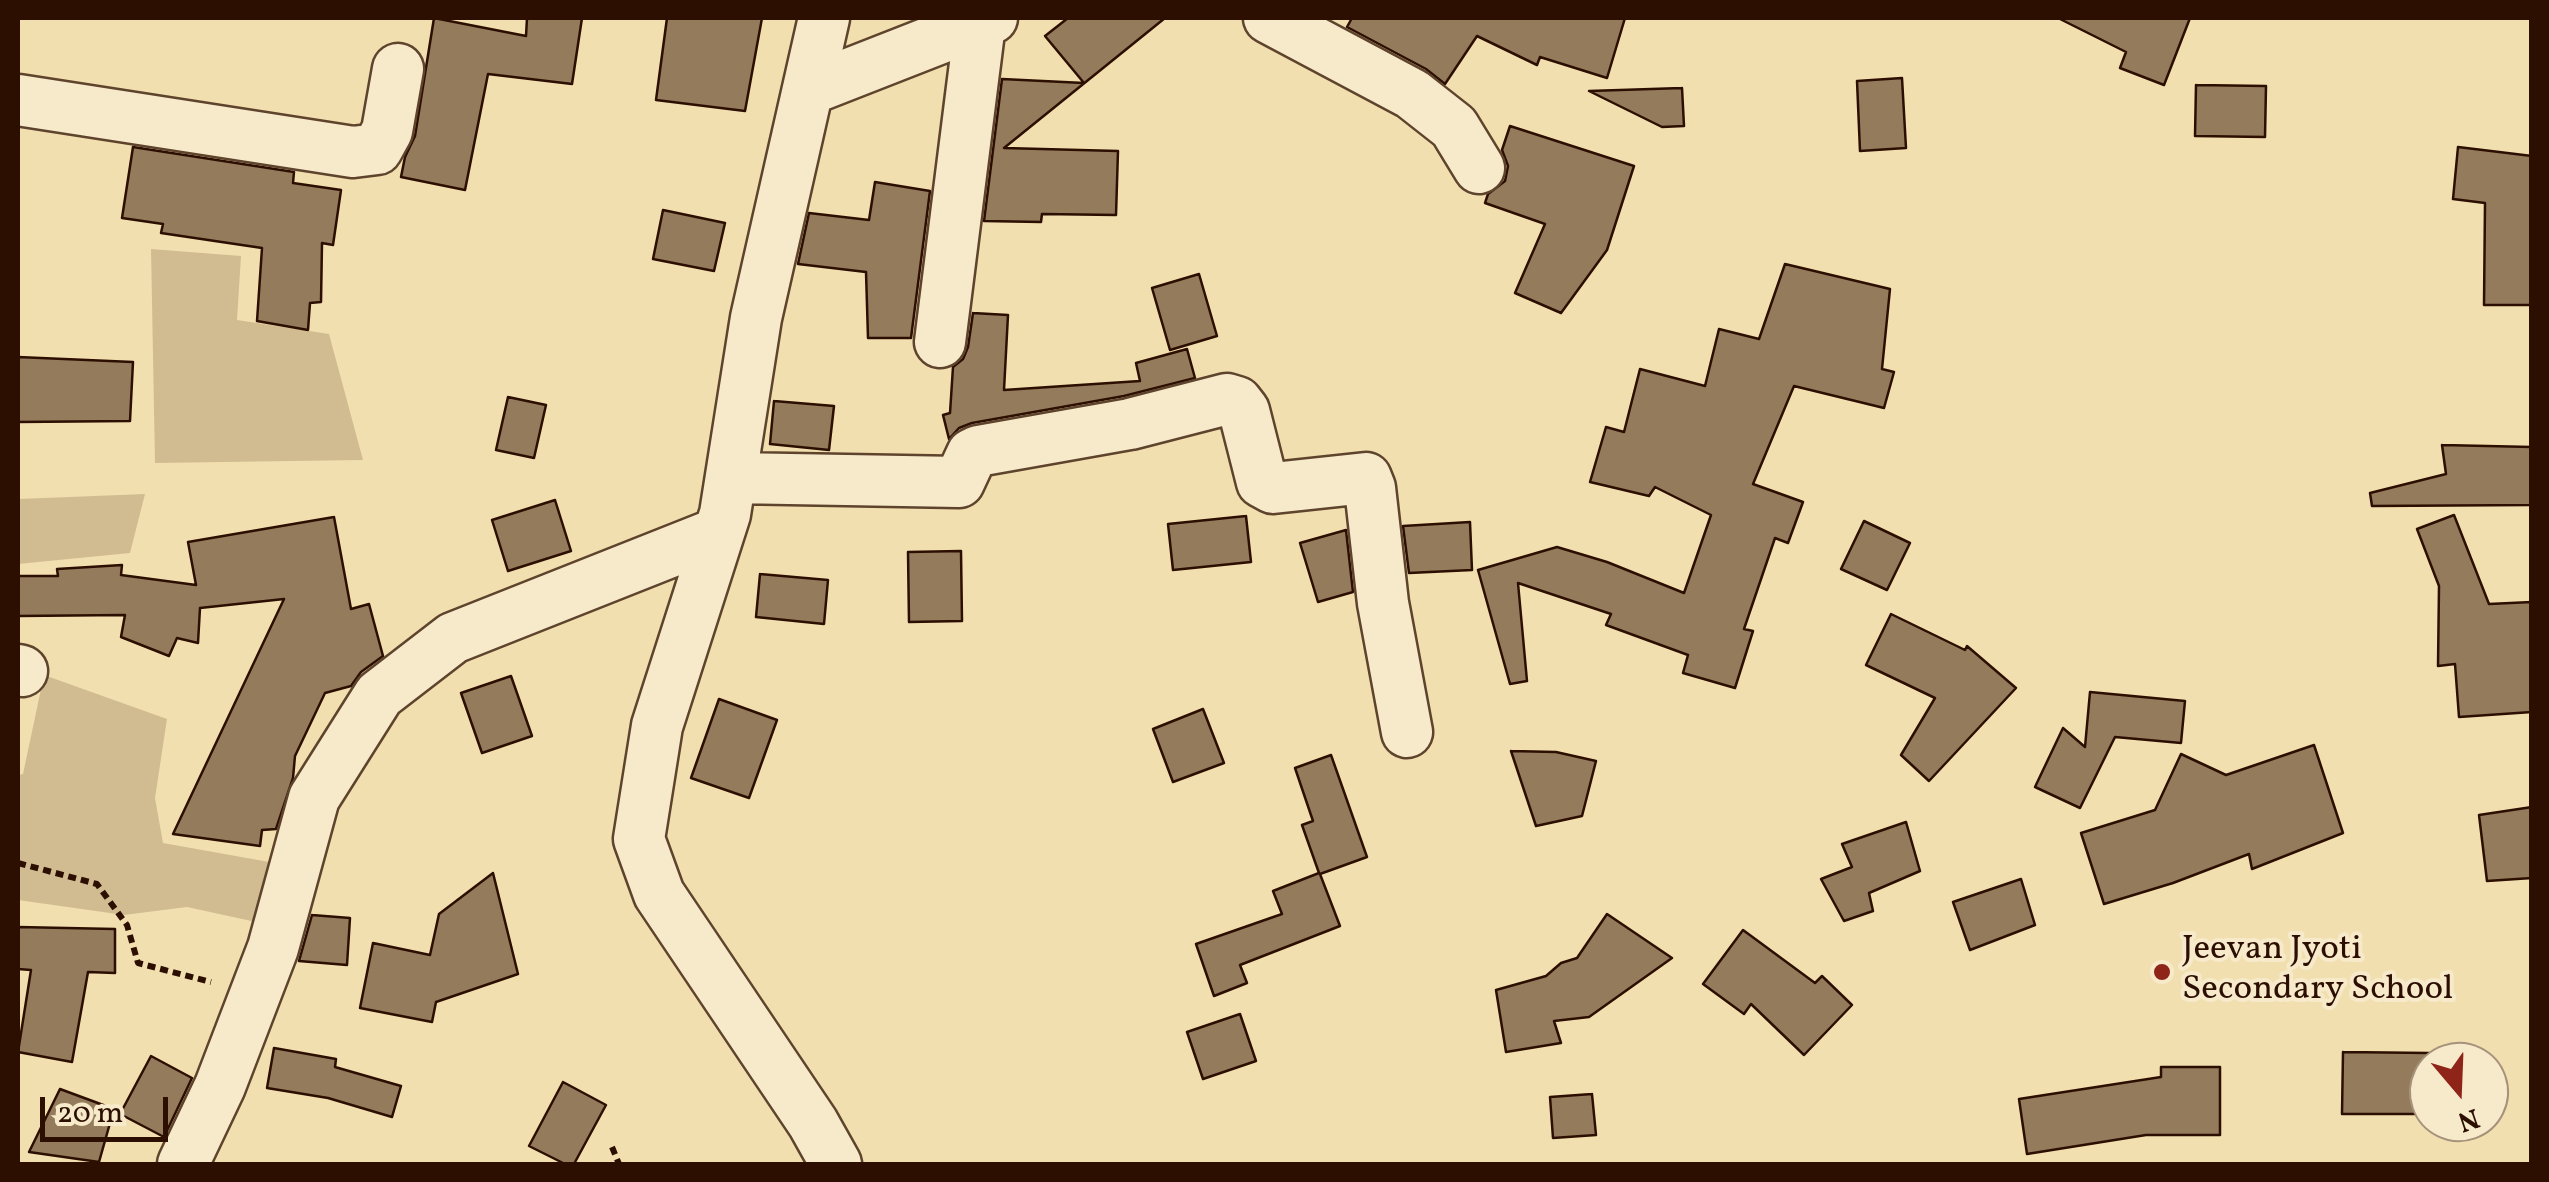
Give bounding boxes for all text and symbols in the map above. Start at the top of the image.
place label: Jeevan Jyoti Secondary School [2182,931,2453,1013]
marker: Jeevan Jyoti Secondary School [2151,961,2173,983]
north arrow [2409,1042,2509,1142]
scale bar [45,1077,172,1139]
text: 20 m [57,1093,123,1135]
text: N [2452,1097,2484,1141]

